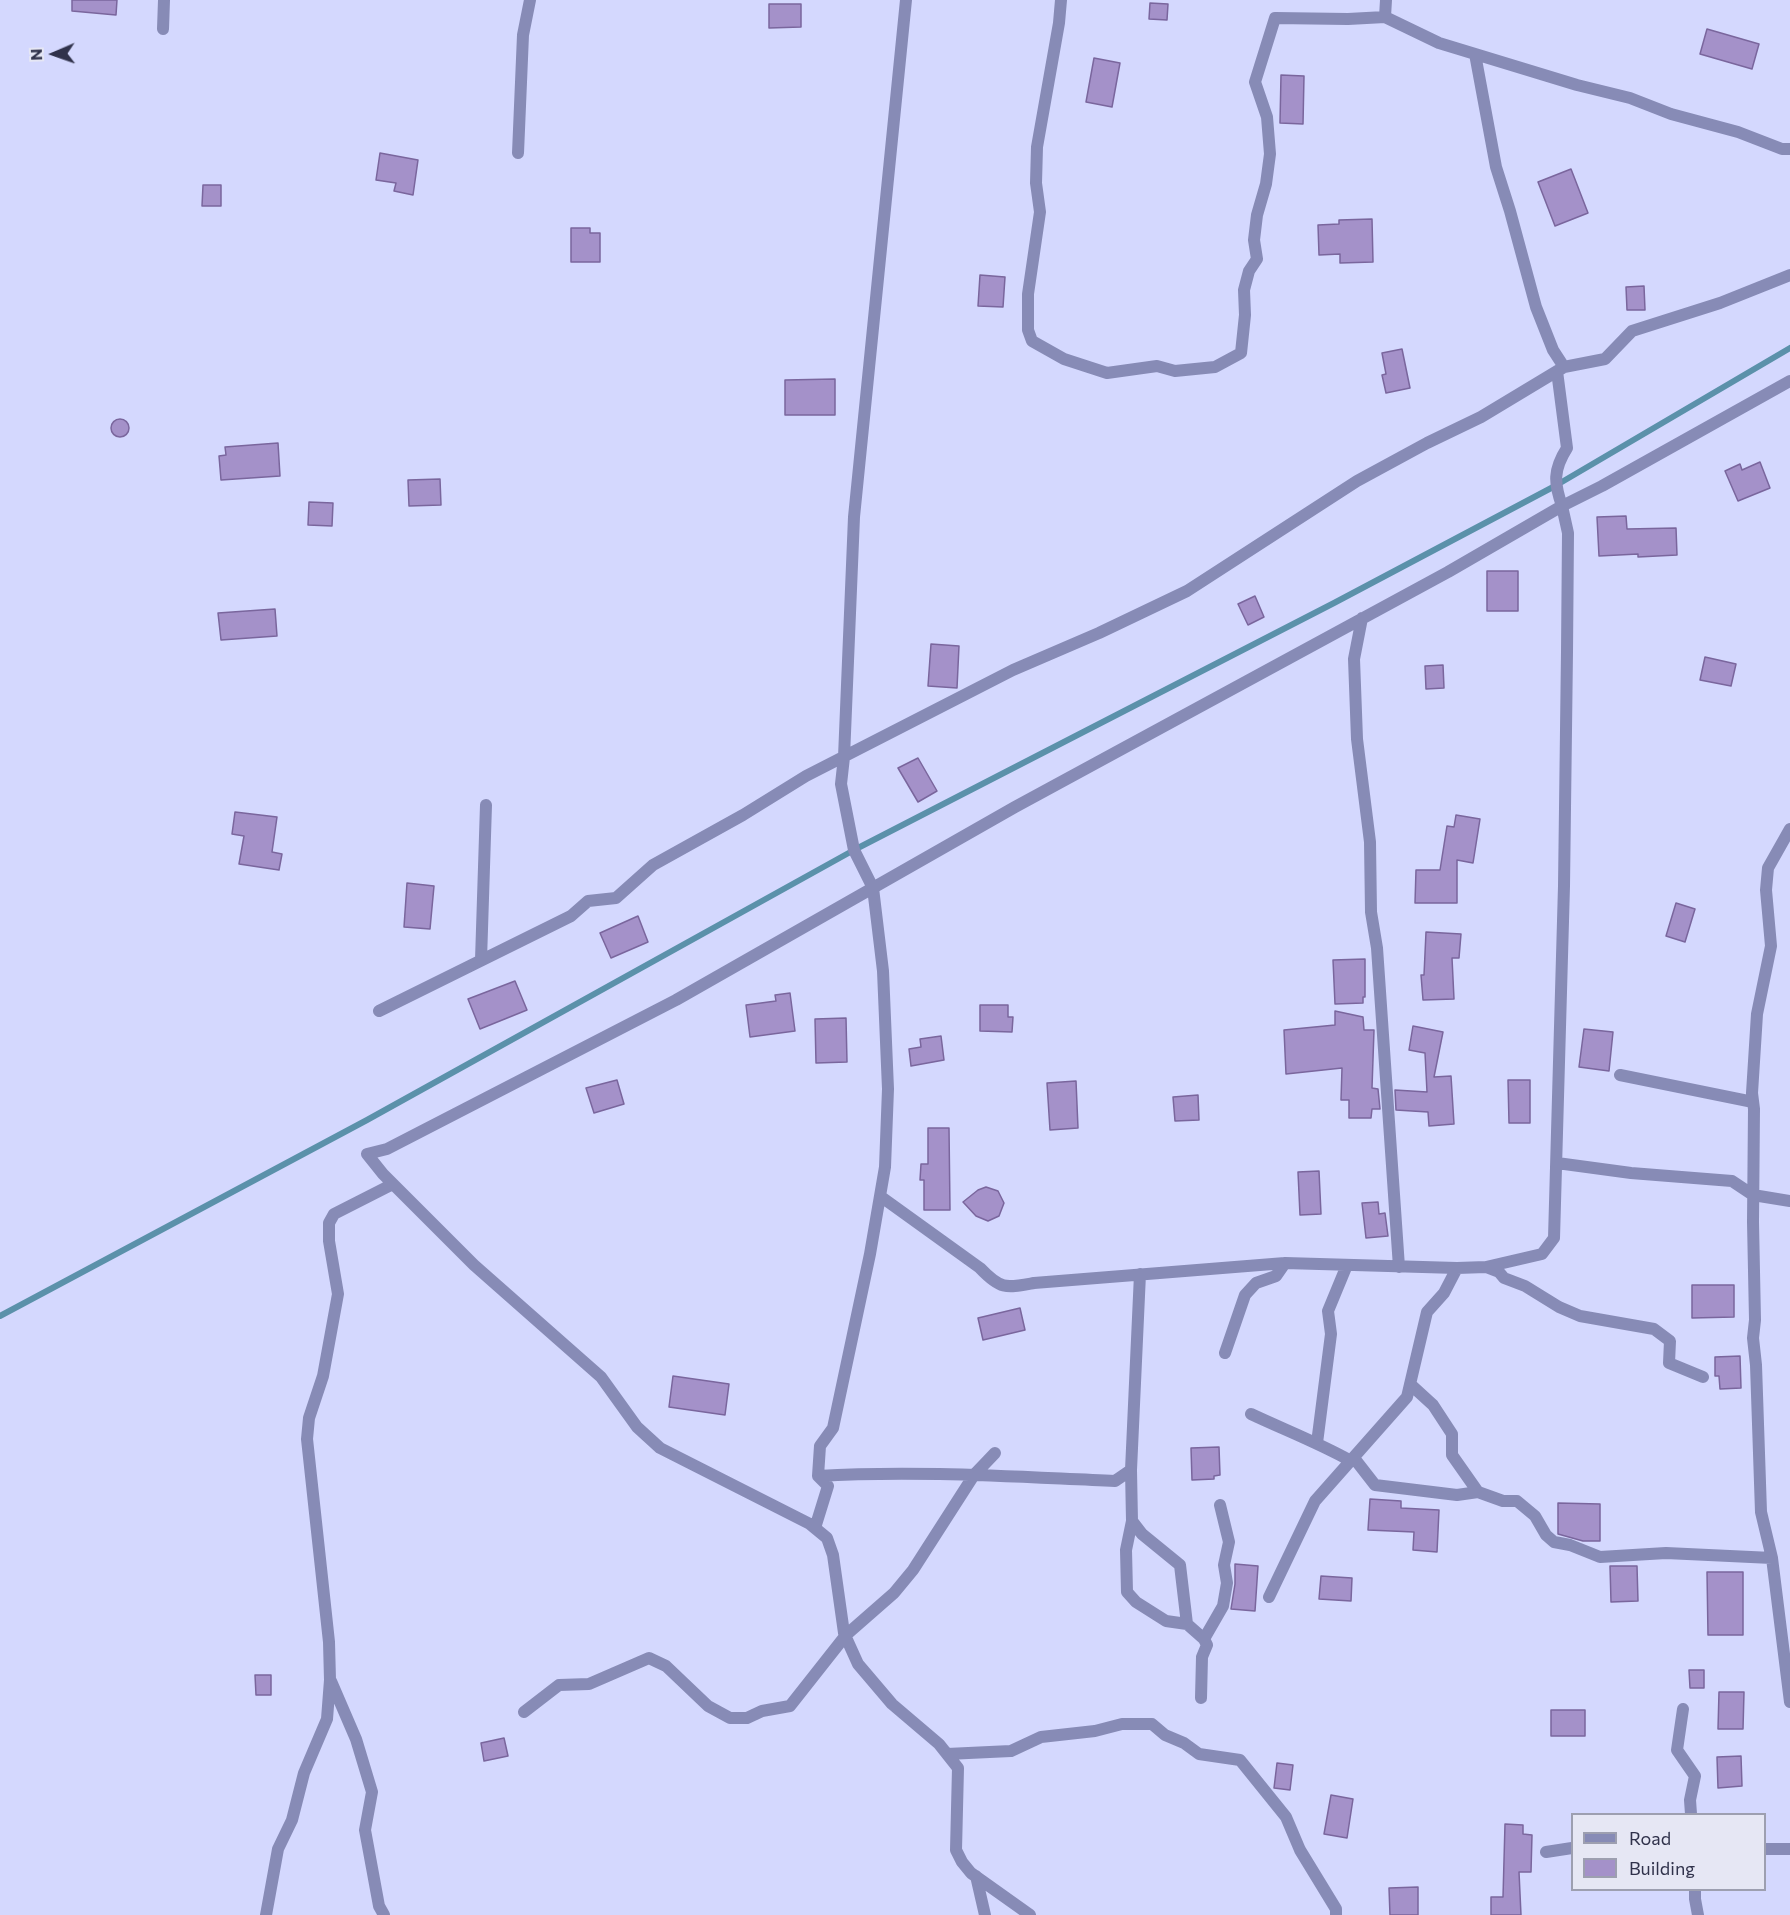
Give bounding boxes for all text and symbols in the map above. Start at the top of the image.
north arrow [24,24,84,84]
text: N [26,48,45,61]
legend [1571,1813,1766,1891]
text: Road [1629,1827,1671,1849]
text: Building [1629,1857,1695,1879]

